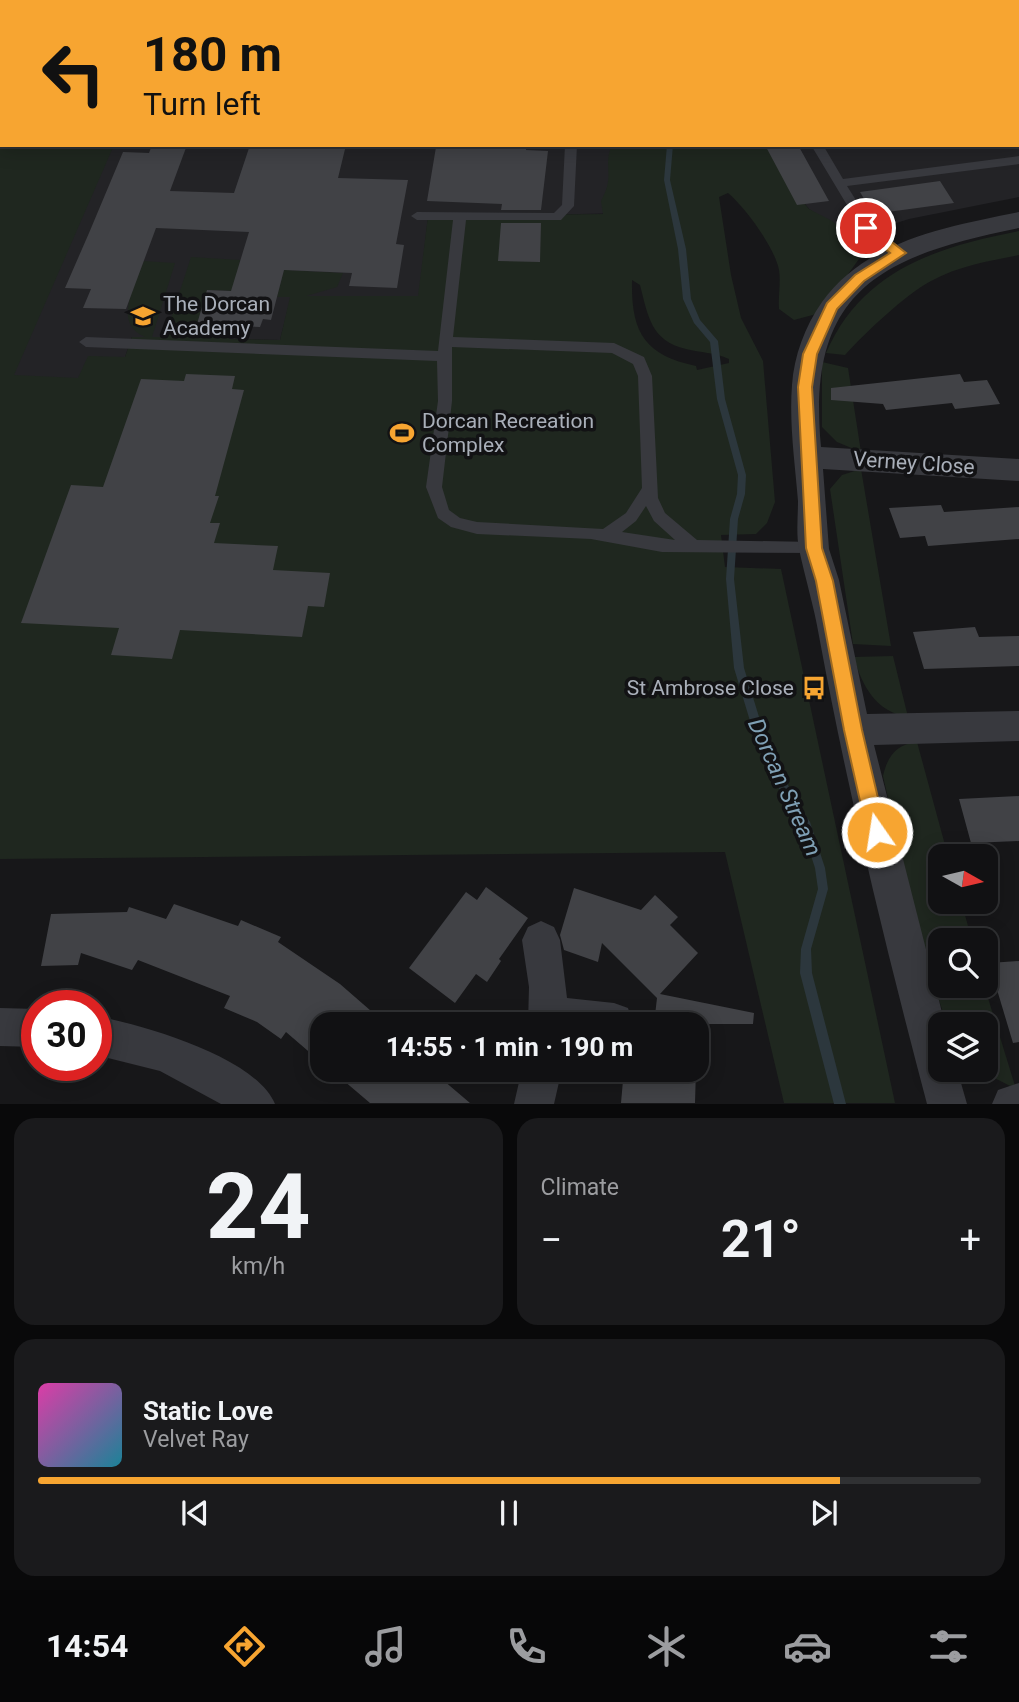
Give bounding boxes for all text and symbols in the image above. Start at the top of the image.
text: 180 m [143,26,282,83]
icon: left [28,28,119,119]
text: Turn left [143,85,261,123]
pin [836,198,896,258]
icon: arrive [847,209,885,247]
place label: The Dorcan Academy [163,292,270,340]
school or university icon: The Dorcan Academy [129,302,157,330]
place label: Dorcan Recreation Complex [422,409,594,457]
sports icon: Dorcan Recreation Complex [388,419,416,447]
street label: Verney Close [852,447,976,479]
bus stop icon: St Ambrose Close [800,674,828,702]
place label: St Ambrose Close [627,676,794,700]
water label: Dorcan Stream [742,714,827,860]
position arrow [840,795,914,869]
north arrow [928,844,998,914]
map controls [928,844,998,1082]
button: search [928,928,998,998]
speed limit sign: 30 [21,990,112,1081]
button: layers [928,1012,998,1082]
text: 14:55 · 1 min · 190 m [386,1032,633,1062]
text: 24 [206,1154,310,1260]
text: Climate [541,1174,619,1201]
text: 21° [721,1209,801,1270]
text: − [541,1218,562,1262]
text: + [959,1218,981,1262]
text: km/h [231,1253,285,1280]
text: Static Love [143,1396,273,1426]
text: Velvet Ray [143,1426,249,1453]
icon: previous [176,1494,214,1532]
icon: pause [490,1494,528,1532]
icon: next [805,1494,843,1532]
icon: directions [220,1622,269,1671]
icon: music [361,1622,410,1671]
icon: phone [502,1622,551,1671]
icon: climate [642,1622,691,1671]
icon: car [783,1622,832,1671]
icon: filters [924,1622,973,1671]
text: 14:54 [46,1627,128,1665]

